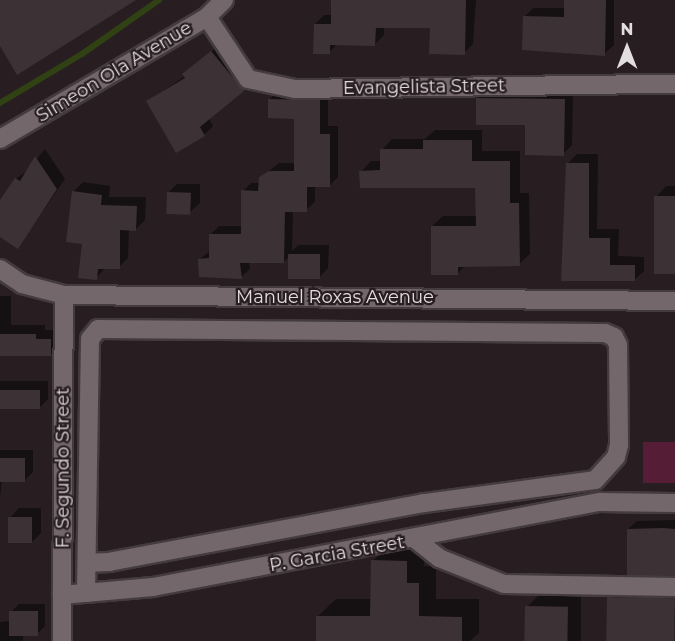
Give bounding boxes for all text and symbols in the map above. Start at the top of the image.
street label: Simeon Ola Avenue [32,17,196,127]
north arrow [597,18,657,78]
text: N [621,20,633,39]
street label: Evangelista Street [343,75,505,99]
street label: Manuel Roxas Avenue [236,286,434,308]
street label: F. Segundo Street [52,388,74,548]
street label: P. Garcia Street [268,531,406,577]

